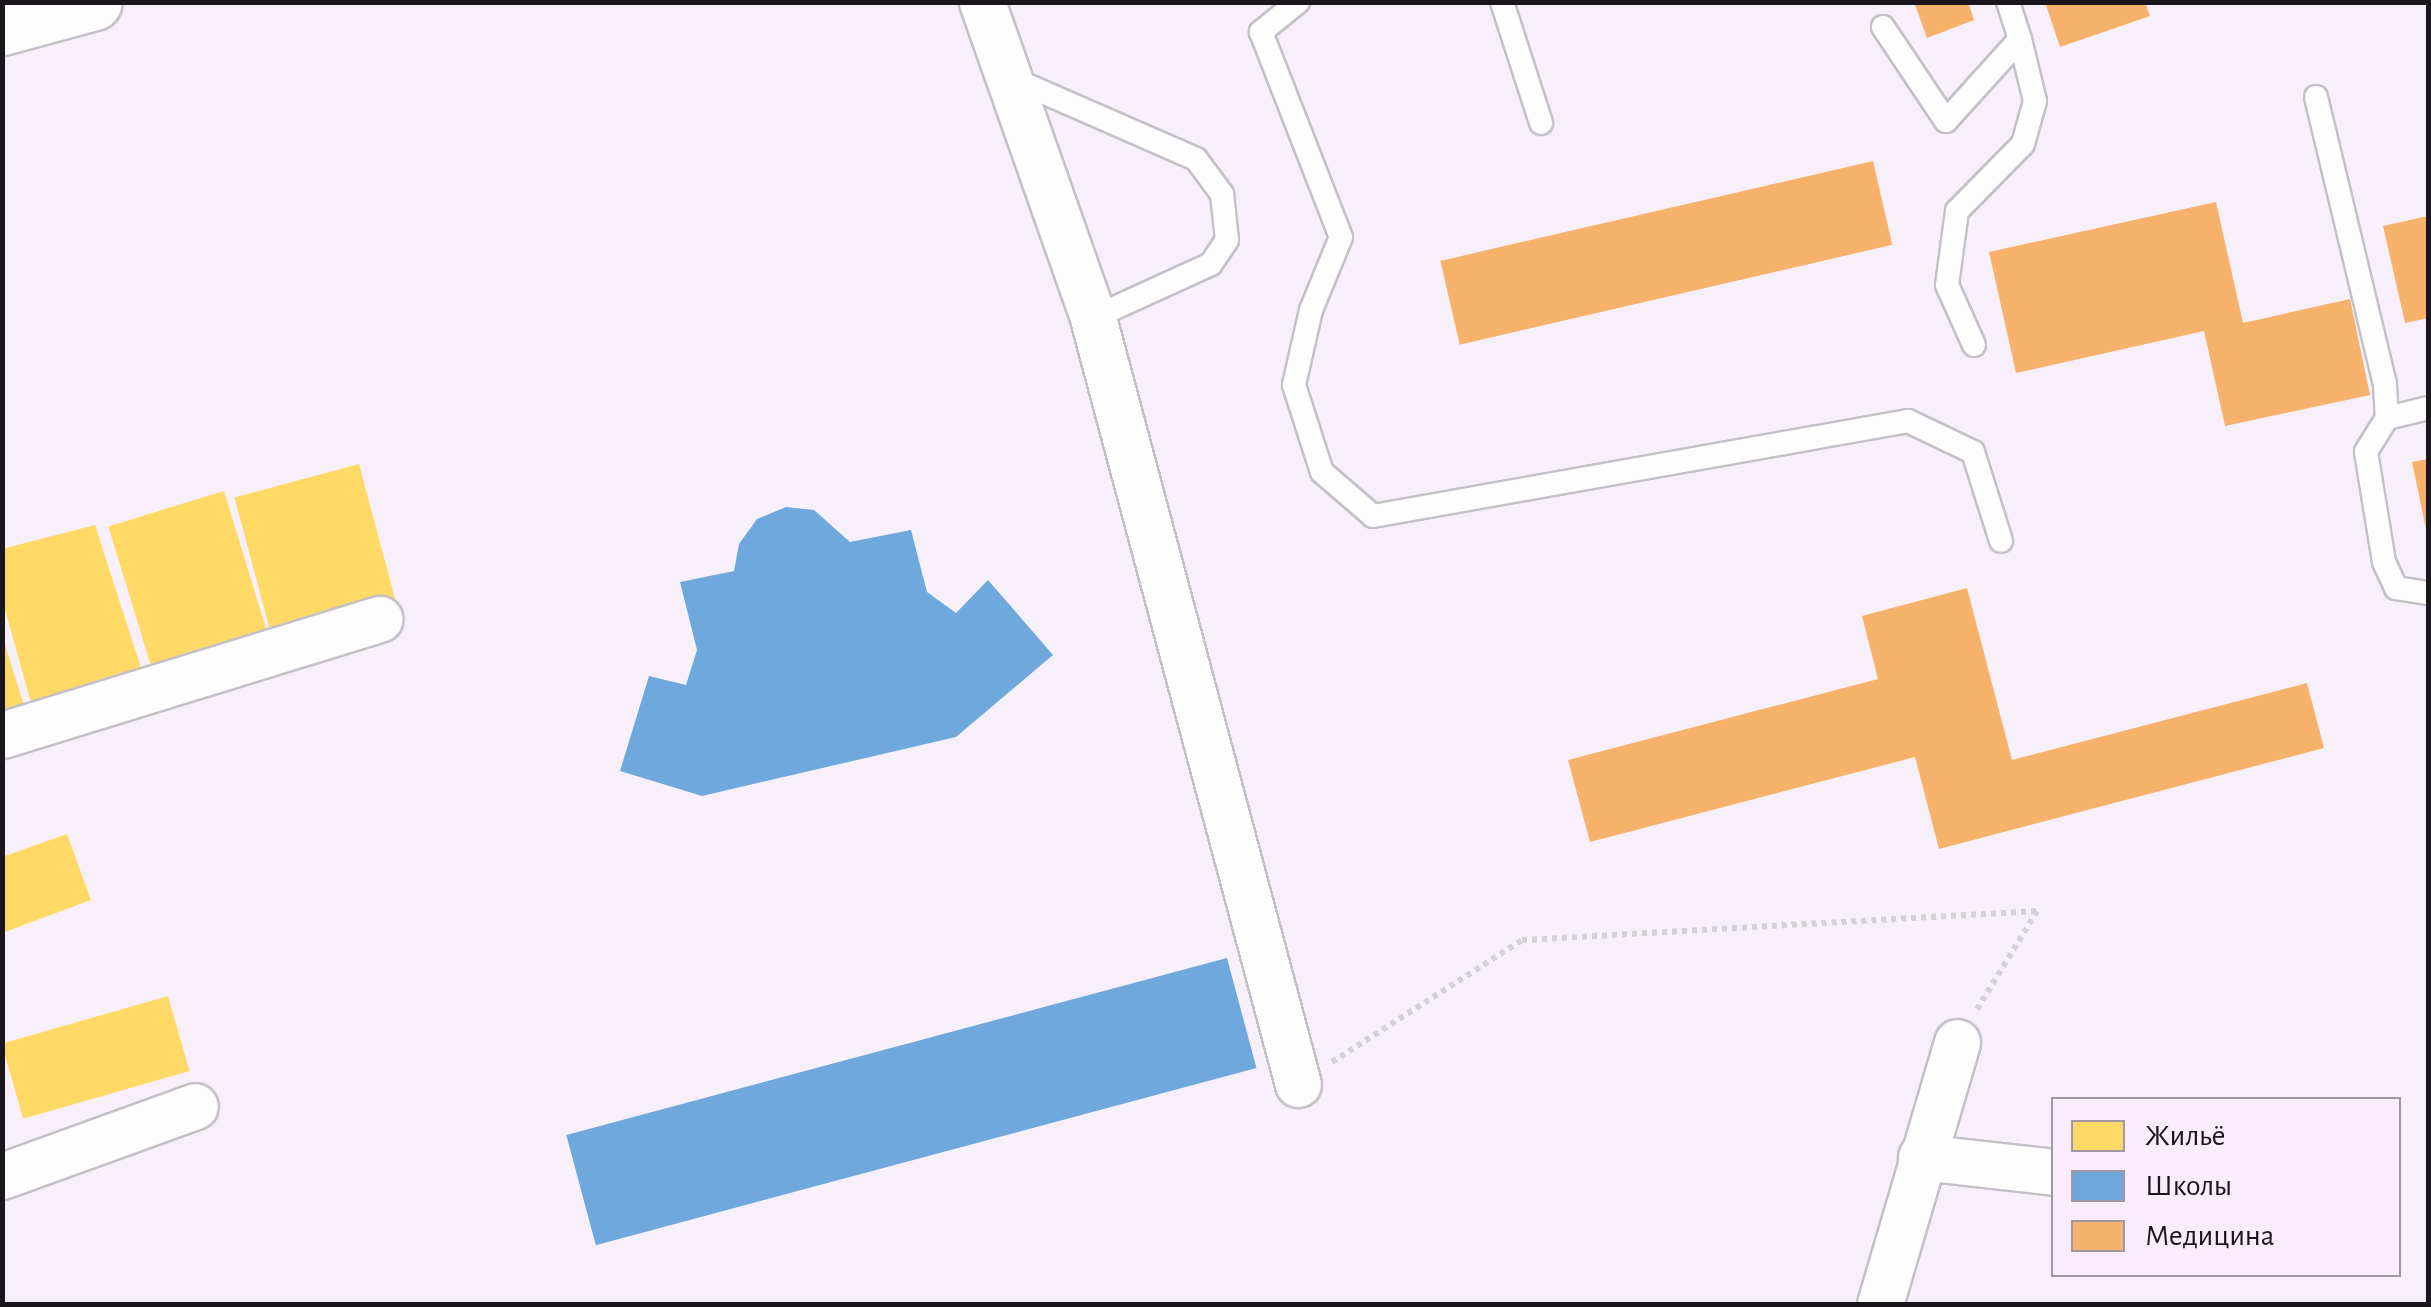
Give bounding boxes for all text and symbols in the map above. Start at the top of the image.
legend [2051,1097,2401,1277]
text: Жильё [2145,1121,2226,1151]
text: Школы [2145,1171,2232,1201]
text: Медицина [2145,1221,2275,1251]

